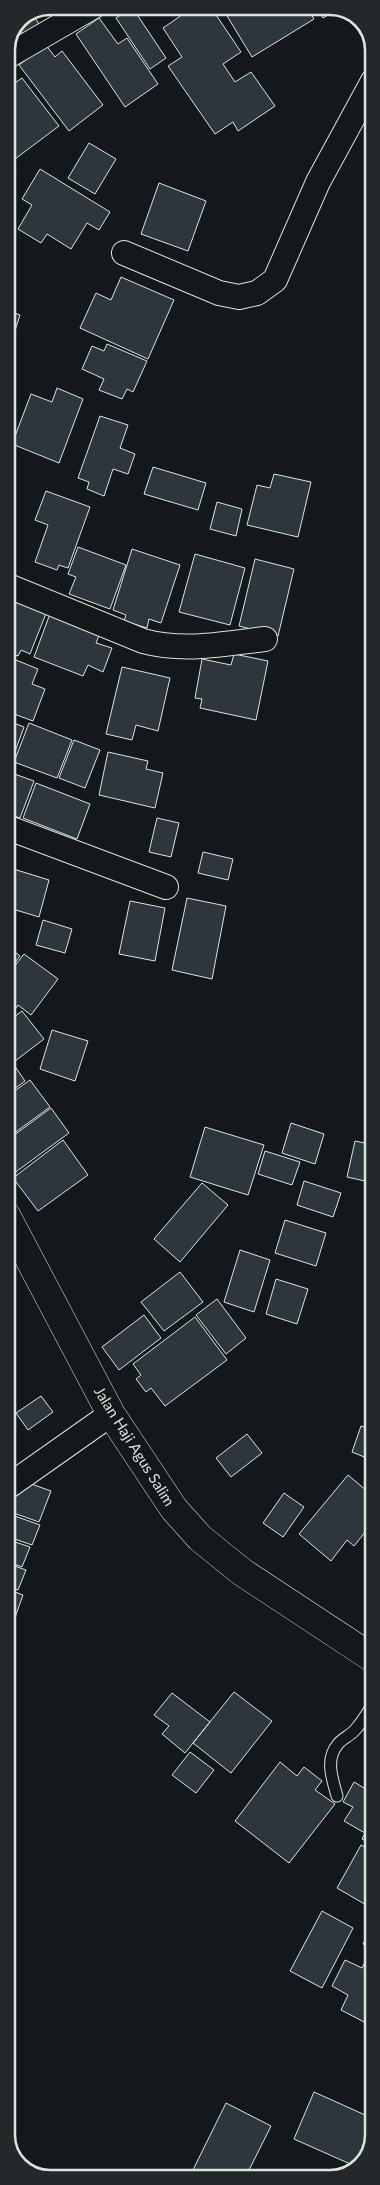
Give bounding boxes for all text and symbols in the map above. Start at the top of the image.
street label: Jalan Haji Agus Salim [91,1383,179,1509]

